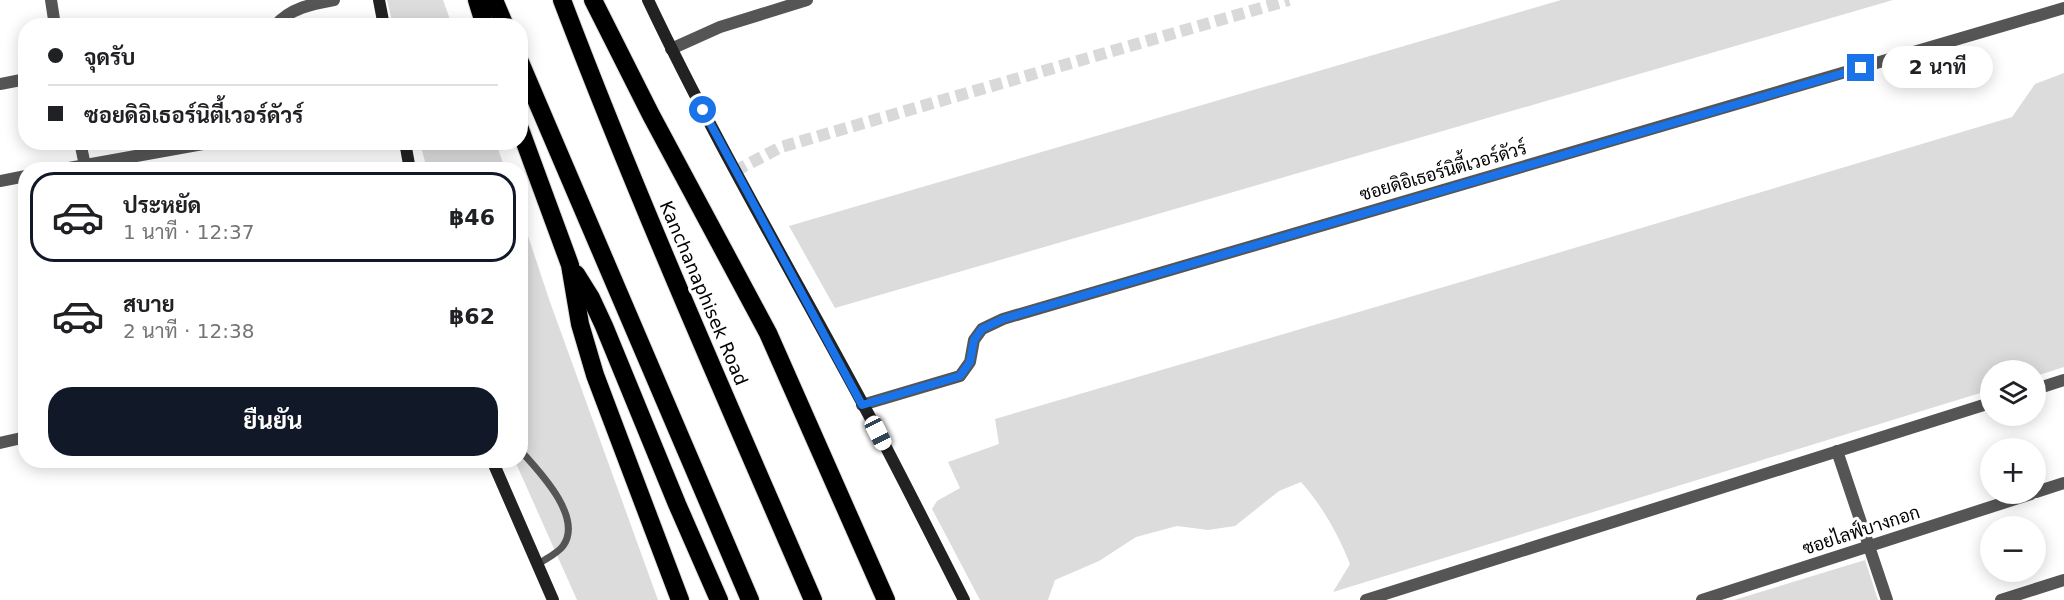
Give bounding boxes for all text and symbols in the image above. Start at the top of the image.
text: จุดรับ [84,45,135,70]
callout: 2 นาที [1882,47,1993,89]
route end [1847,54,1874,81]
text: 2 นาที [1909,55,1966,79]
route start [689,96,716,123]
text: ซอยดิอิเธอร์นิตี้เวอร์ดัวร์ [84,103,303,128]
street label: ซอยดิอิเธอร์นิตี้เวอร์ดัวร์ [1356,132,1529,205]
icon: car [51,190,105,244]
text: ประหยัด [123,193,201,218]
street label: Kanchanaphisek Road [656,198,752,388]
text: ฿46 [449,205,495,230]
text: 1 นาที · 12:37 [123,220,254,244]
icon: car [51,289,105,343]
text: สบาย [123,292,175,317]
text: ฿62 [449,304,495,329]
text: 2 นาที · 12:38 [123,319,254,343]
map controls [1980,360,2046,582]
button: layers [1980,360,2046,426]
button: ยืนยัน [48,387,498,456]
car [862,413,894,453]
button: + [1980,438,2046,504]
street label: ซอยไลฟ์บางกอก [1799,499,1922,559]
button: − [1980,516,2046,582]

